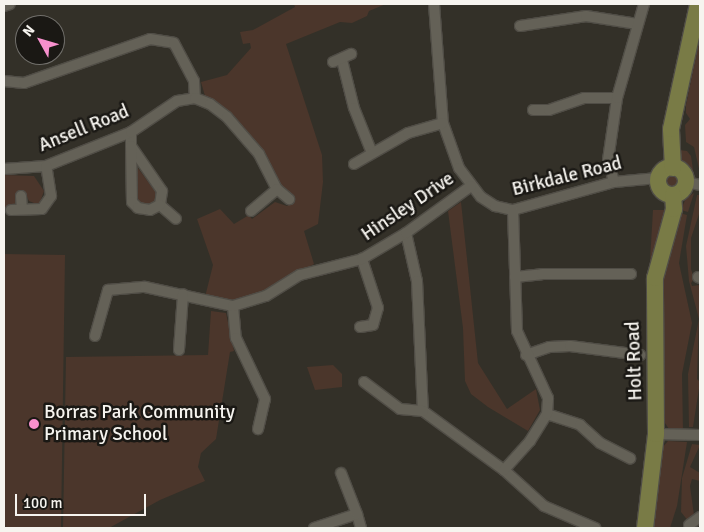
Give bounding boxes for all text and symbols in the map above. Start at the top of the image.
north arrow [15,15,65,65]
text: N [19,22,38,40]
street label: Ansell Road [35,101,133,157]
street label: Birkdale Road [510,152,624,202]
street label: Hinsley Drive [357,168,459,246]
street label: Holt Road [622,321,648,401]
place label: Borras Park Community Primary School [44,402,235,446]
marker: Borras Park Community Primary School [28,418,40,430]
scale bar [18,484,149,516]
text: 100 m [23,494,63,512]

